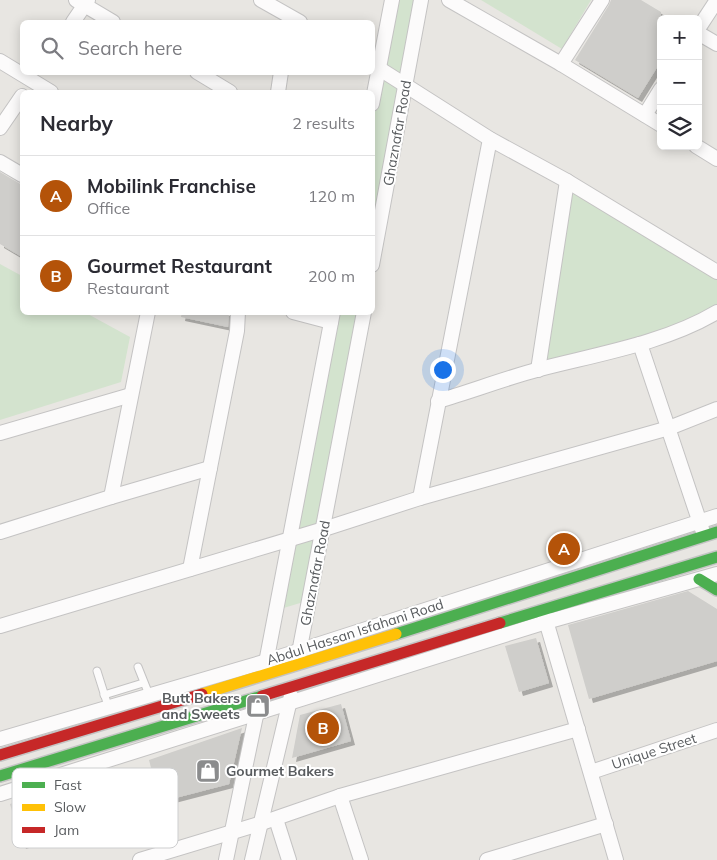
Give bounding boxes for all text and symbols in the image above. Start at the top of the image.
map controls [657,15,702,150]
button: + [657,15,702,60]
search box [20,20,375,75]
icon: search [38,34,66,62]
text: Search here [78,36,182,60]
button: − [657,60,702,105]
street label: Ghaznafar Road [379,79,415,187]
button: layers [657,105,702,150]
text: Nearby [40,110,113,136]
text: 2 results [292,113,355,133]
text: Mobilink Franchise [87,174,256,198]
text: A [50,186,62,206]
text: 120 m [308,186,355,206]
text: Office [87,198,130,218]
text: Gourmet Restaurant [87,254,272,278]
text: B [50,266,62,286]
text: 200 m [308,266,355,286]
text: Restaurant [87,278,169,298]
your location [430,357,456,383]
street label: Ghaznafar Road [296,519,334,627]
pin: A [548,530,580,568]
street label: Abdul Hassan Isfahani Road [264,595,446,669]
place label: Butt Bakers and Sweets [162,689,240,723]
shop icon: Butt Bakers and Sweets [245,693,271,719]
pin: B [307,709,339,747]
street label: Unique Street [609,729,699,773]
shop icon: Gourmet Bakers [195,758,221,784]
place label: Gourmet Bakers [226,762,334,780]
legend [12,768,178,848]
text: Fast [54,776,82,794]
text: Slow [54,798,86,816]
text: Jam [54,821,79,839]

